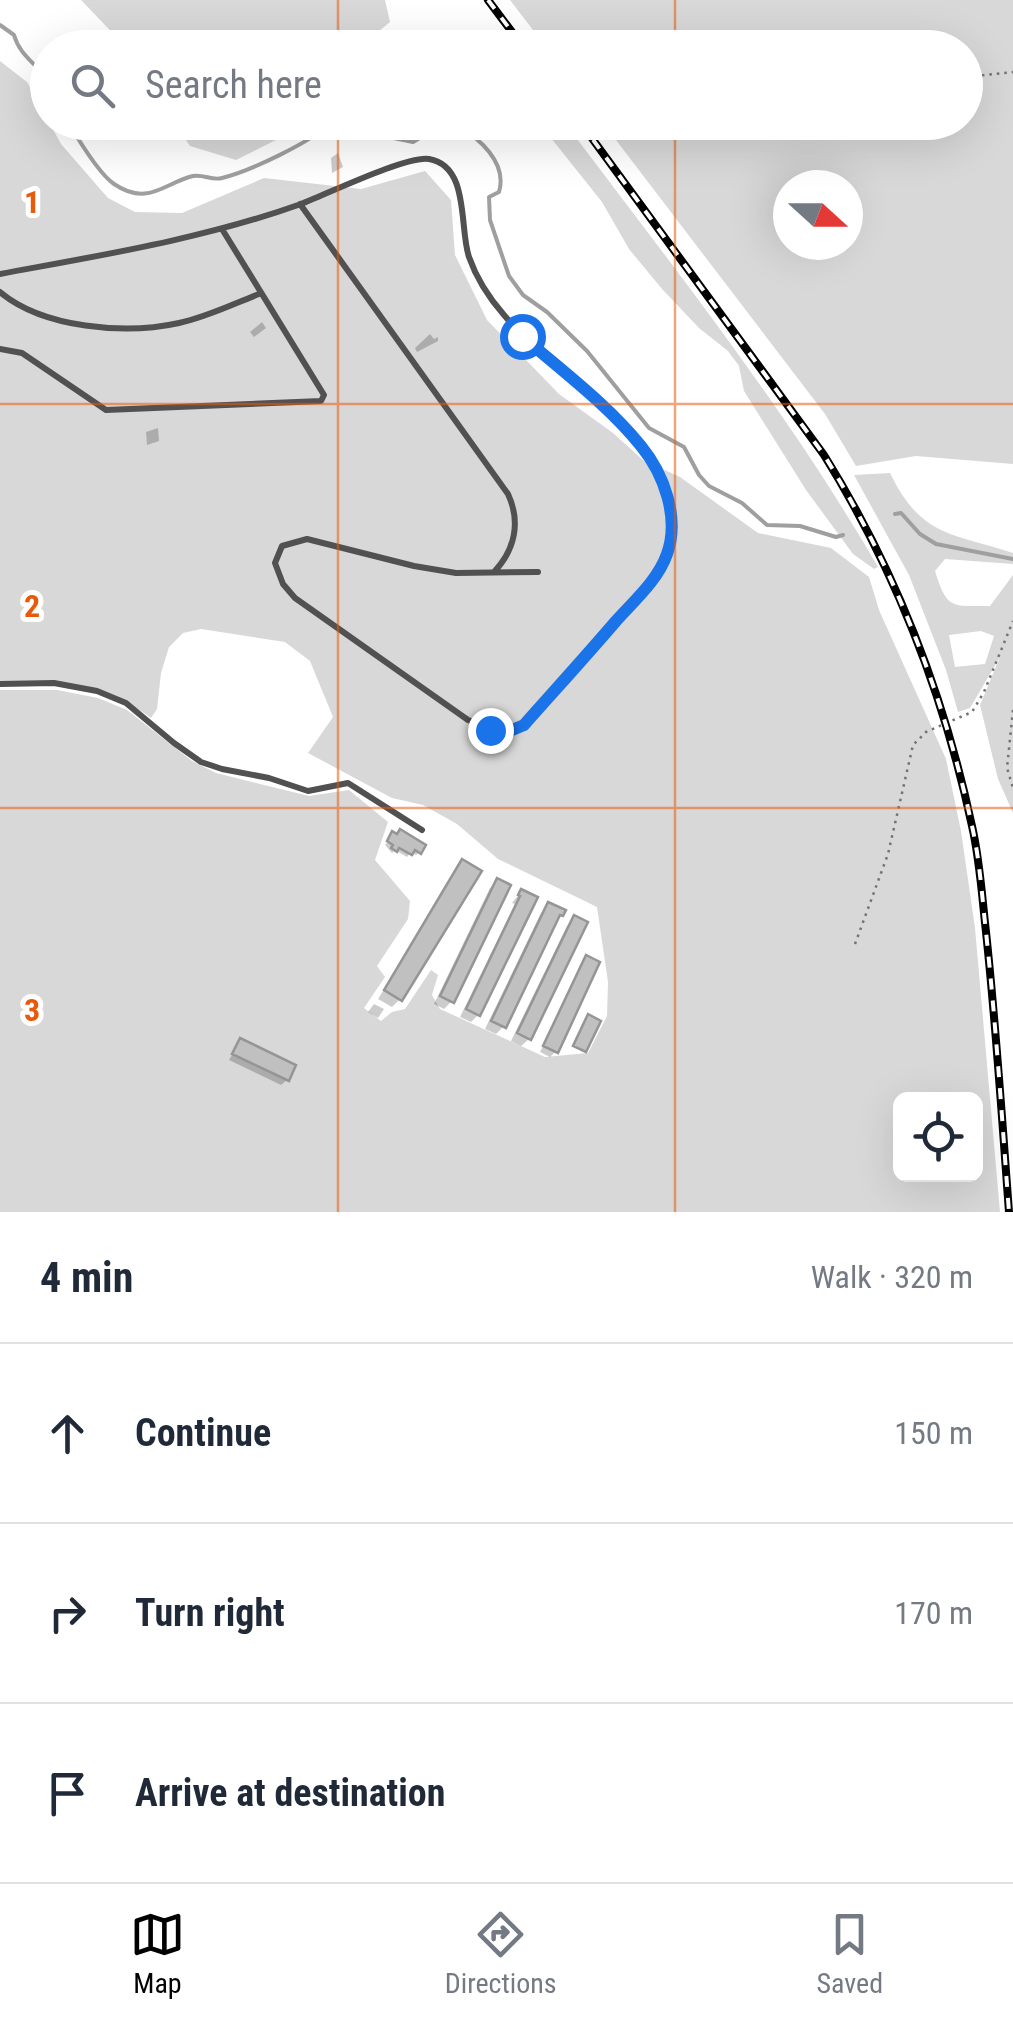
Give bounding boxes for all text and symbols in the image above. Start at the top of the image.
search box [30,30,983,140]
icon: search [65,58,120,113]
text: Search here [145,63,322,107]
north arrow [773,170,863,260]
text: 1 [24,183,40,221]
route start [500,314,546,360]
text: 2 [24,587,40,625]
route end [468,708,514,754]
text: 3 [24,991,40,1029]
map controls [893,1092,983,1182]
button: locate [893,1092,983,1182]
text: 4 min [40,1253,133,1302]
text: Walk · 320 m [811,1258,973,1296]
icon: ahead [40,1406,95,1461]
text: Continue [135,1411,271,1455]
text: 150 m [894,1414,973,1452]
icon: right [40,1586,95,1641]
text: Turn right [135,1591,285,1635]
text: 170 m [894,1594,973,1632]
icon: arrive [40,1766,95,1821]
text: Arrive at destination [135,1771,445,1815]
tab: Map [130,1907,185,2000]
tab: Directions [445,1907,557,2000]
tab: Saved [816,1907,883,2000]

